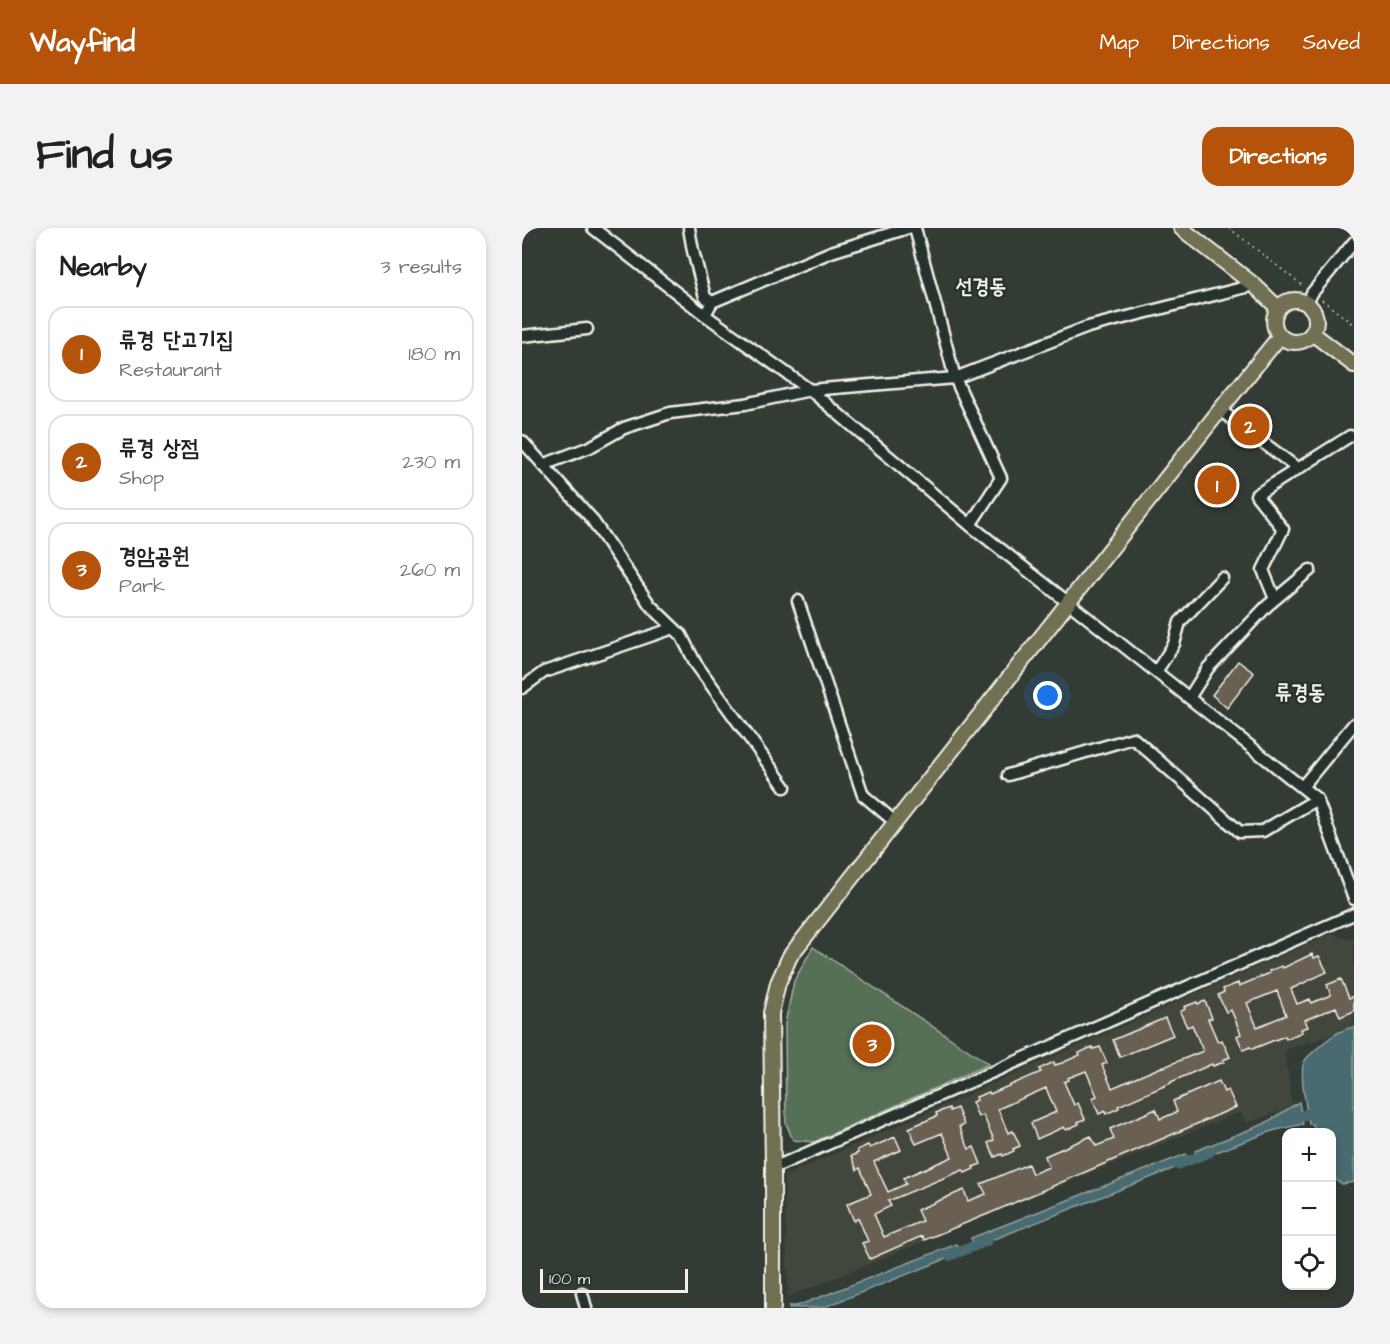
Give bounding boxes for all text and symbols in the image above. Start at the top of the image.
text: Wayfind [30,23,135,62]
text: Map [1099,28,1139,57]
text: Directions [1172,28,1270,57]
text: Saved [1303,28,1360,57]
text: Find us [36,127,173,185]
button: Directions [1202,127,1354,186]
text: Nearby [60,249,147,285]
text: 3 results [380,253,462,281]
district label: 선경동 [956,272,1006,301]
text: 류경 단고기집 [119,325,234,356]
text: 1 [80,340,83,368]
text: 180 m [408,340,460,368]
text: Restaurant [119,356,222,384]
pin: 2 [1230,404,1270,448]
text: 류경 상점 [119,433,199,464]
text: 2 [76,448,87,476]
text: 230 m [402,448,460,476]
pin: 1 [1198,462,1236,508]
text: Shop [119,464,164,492]
text: 경암공원 [119,541,190,572]
text: 3 [76,556,87,584]
text: 260 m [400,556,460,584]
text: Park [119,572,165,600]
district label: 류경동 [1275,678,1325,707]
your location [1033,681,1062,710]
pin: 3 [852,1022,892,1066]
map controls [1282,1128,1336,1290]
button: + [1282,1128,1336,1182]
button: − [1282,1182,1336,1236]
button: locate [1282,1236,1336,1290]
scale bar [540,1266,688,1294]
text: 100 m [549,1268,590,1290]

